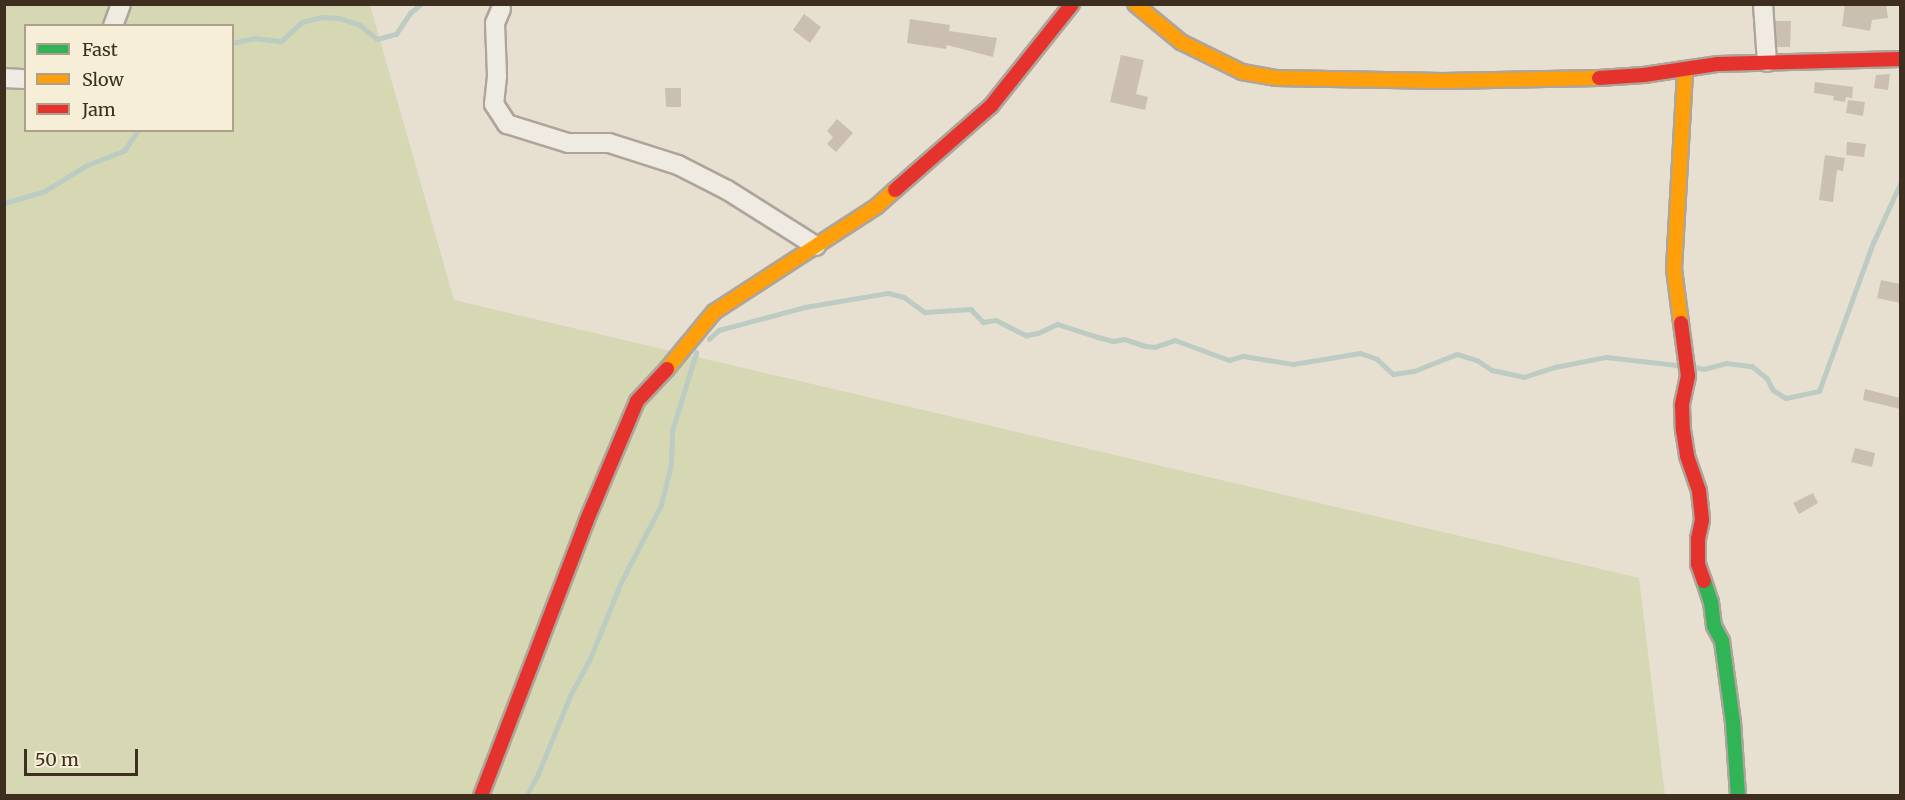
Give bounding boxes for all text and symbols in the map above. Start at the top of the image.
legend [24,24,234,132]
text: Fast [82,38,118,61]
text: Slow [82,68,124,91]
text: Jam [82,98,116,121]
scale bar [27,737,141,775]
text: 50 m [35,748,79,771]

